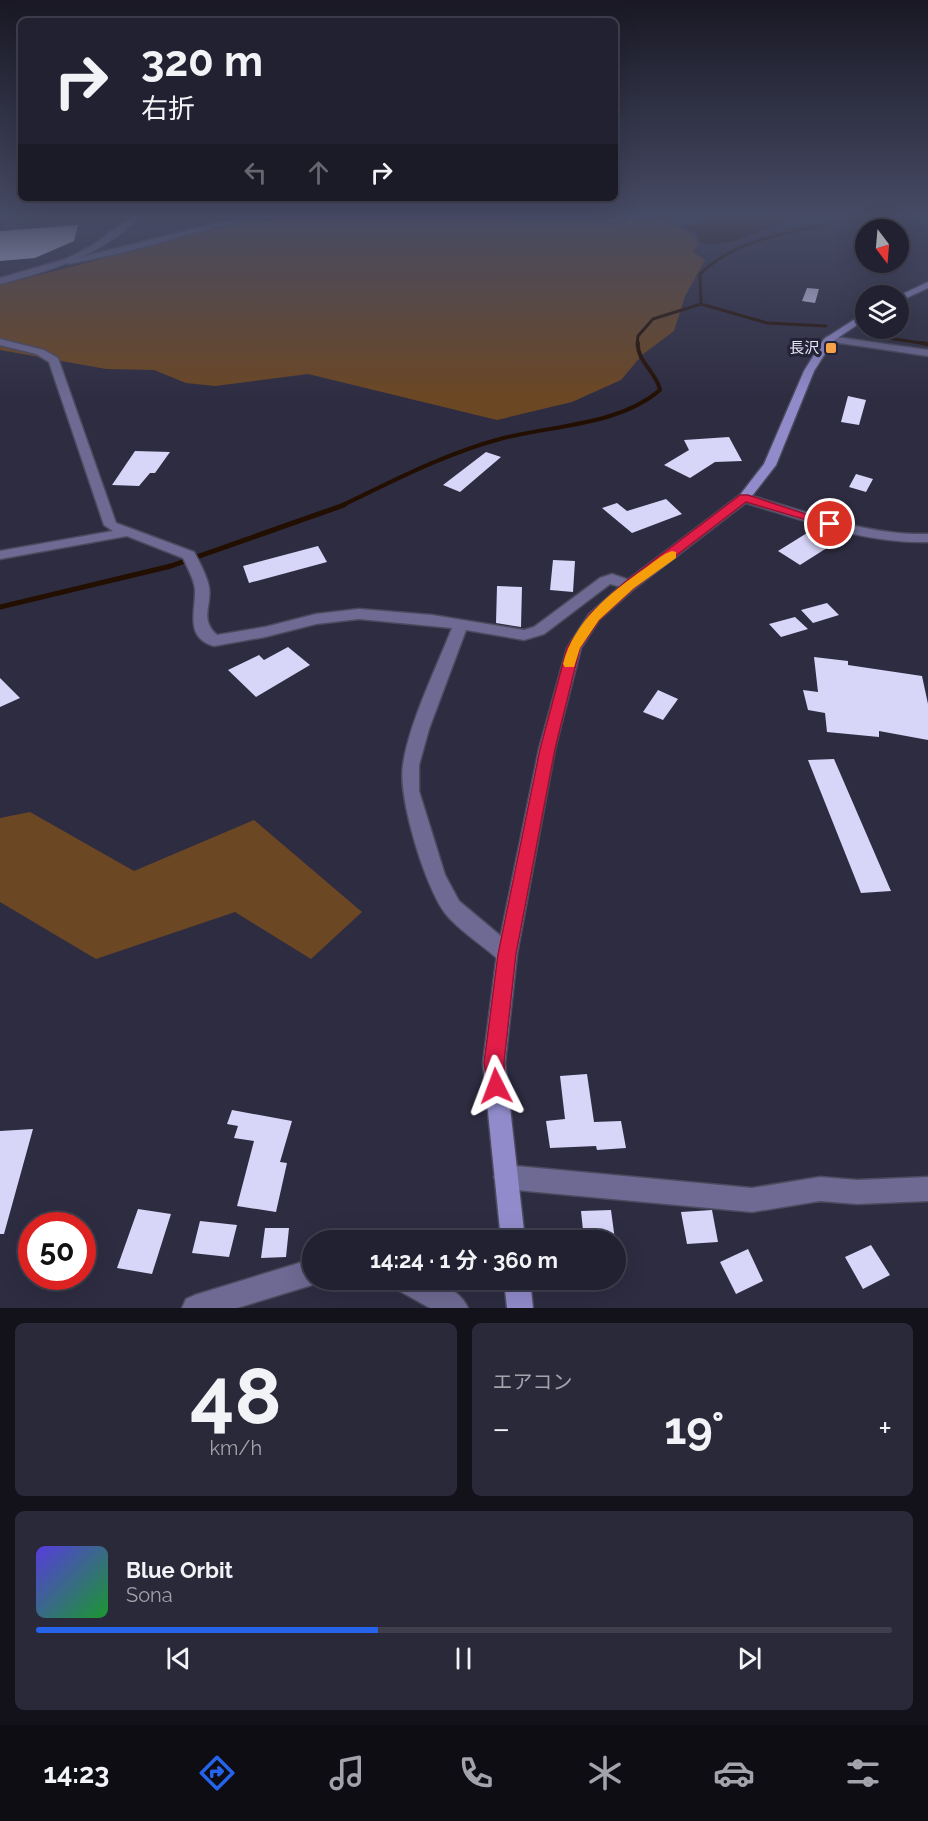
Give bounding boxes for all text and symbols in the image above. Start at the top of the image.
text: 320 m [141,37,263,86]
icon: right [42,42,120,120]
text: 右折 [141,93,195,124]
icon: left [239,156,272,189]
icon: ahead [302,156,335,189]
icon: right [365,156,398,189]
north arrow [855,219,909,273]
map controls [855,219,909,339]
button: layers [855,285,909,339]
place label: 長沢 [789,339,819,357]
marker: 長沢 [824,341,838,355]
pin [804,498,855,549]
icon: arrive [813,507,846,540]
position arrow [464,1054,528,1118]
speed limit sign: 50 [18,1212,96,1290]
text: 14:24 · 1 分 · 360 m [370,1247,558,1273]
text: 48 [190,1351,282,1442]
text: エアコン [493,1370,573,1394]
text: 19° [664,1402,724,1455]
text: − [493,1409,510,1448]
text: + [878,1409,892,1448]
text: km/h [209,1436,262,1460]
text: Blue Orbit [126,1557,233,1583]
text: Sona [126,1583,173,1607]
icon: previous [162,1642,195,1675]
icon: pause [447,1642,480,1675]
icon: next [733,1642,766,1675]
icon: directions [196,1752,238,1794]
icon: music [326,1752,368,1794]
icon: phone [455,1752,497,1794]
icon: climate [584,1752,626,1794]
icon: car [713,1752,755,1794]
icon: filters [842,1752,884,1794]
text: 14:23 [44,1758,109,1789]

